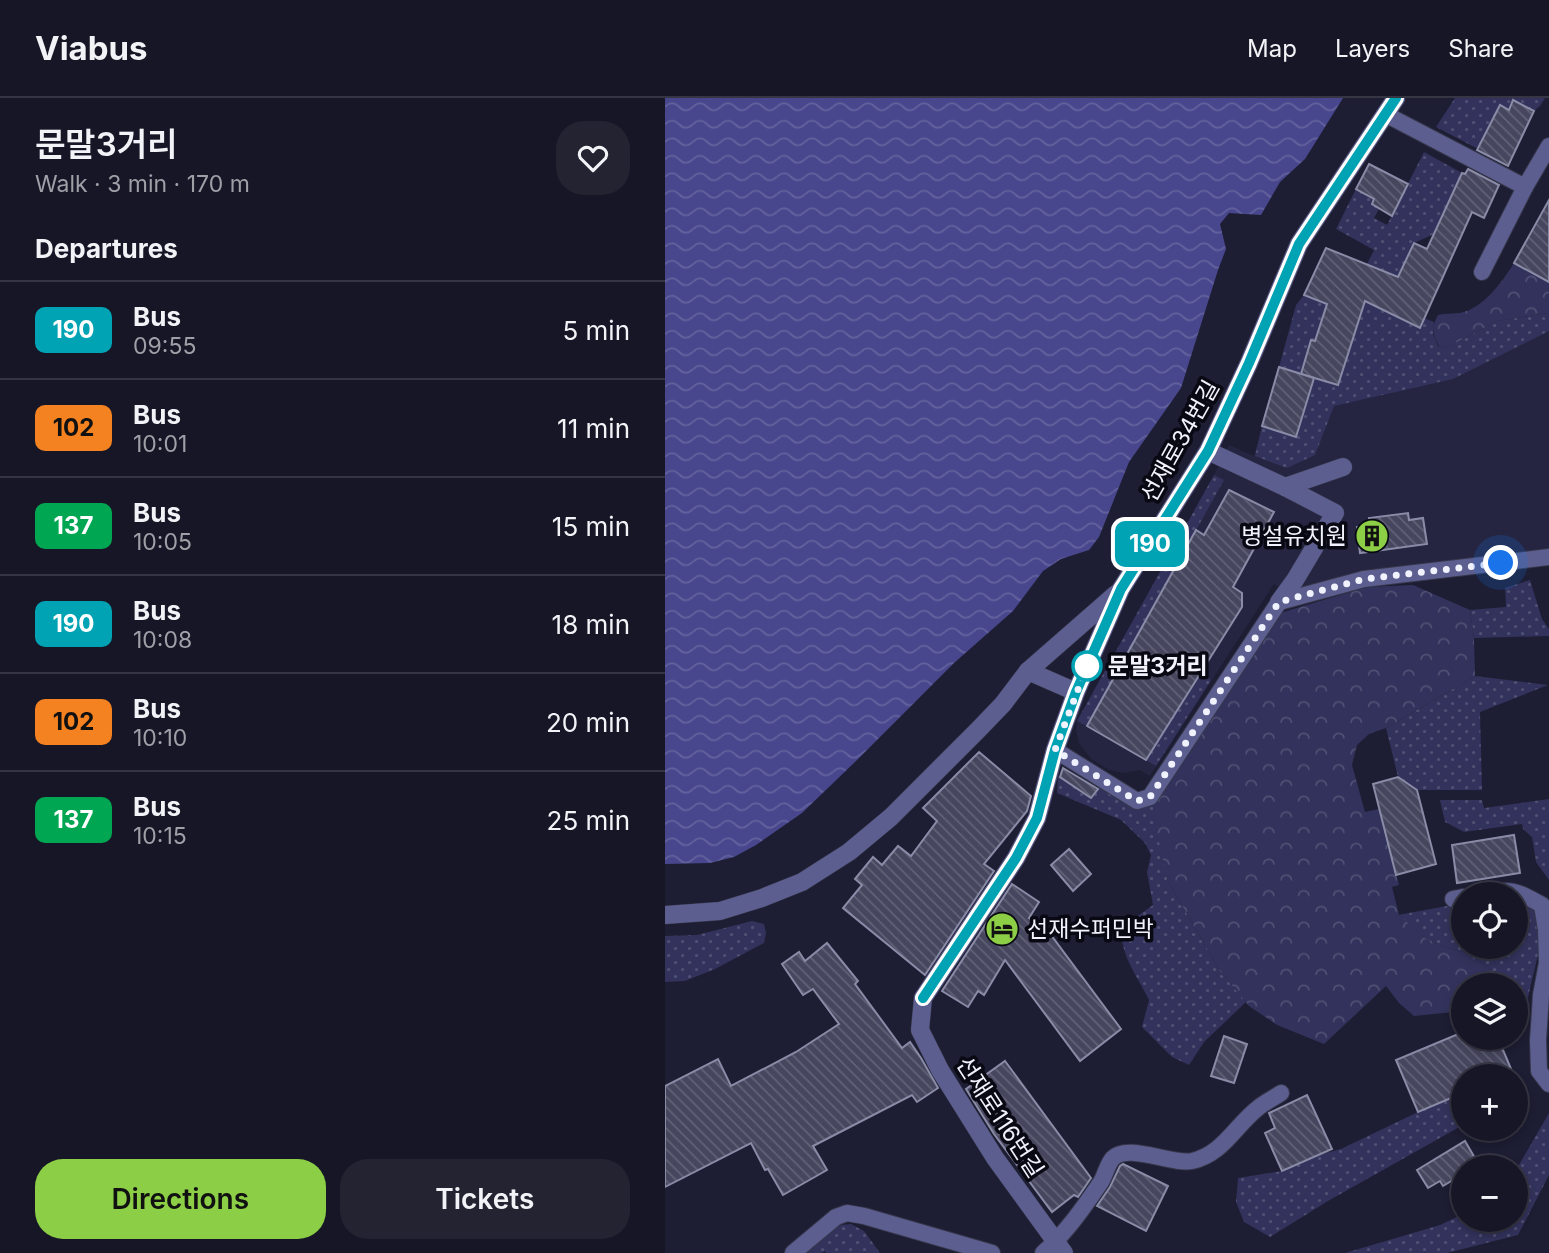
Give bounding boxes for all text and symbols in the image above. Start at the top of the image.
text: Viabus [35,28,148,68]
text: Map [1247,34,1297,63]
text: Layers [1335,34,1410,63]
text: Share [1448,34,1514,63]
button: heart [556,121,630,195]
text: 문말3거리 [35,124,177,164]
text: Walk · 3 min · 170 m [35,170,250,198]
text: Departures [35,233,178,264]
text: Bus [133,301,181,332]
text: 190 [52,315,95,344]
text: 5 min [562,315,630,346]
text: 09:55 [133,332,196,360]
street label: 선재로34번길 [1135,375,1225,507]
text: Bus [133,399,181,430]
text: 102 [53,413,94,442]
text: 11 min [557,413,630,444]
text: 10:01 [133,430,187,458]
text: Bus [133,497,181,528]
text: 137 [54,511,93,540]
text: 15 min [552,511,630,542]
building icon: 병설유치원 [1353,517,1391,555]
line badge: 190 [1110,521,1190,567]
place label: 병설유치원 [1241,522,1347,550]
text: 10:05 [133,528,192,556]
text: 190 [1129,529,1171,558]
your location [1483,545,1518,580]
text: Bus [133,595,181,626]
text: 190 [52,609,95,638]
text: 18 min [552,609,630,640]
text: 10:08 [133,626,192,654]
marker: 문말3거리 [1072,651,1102,681]
place label: 문말3거리 [1108,652,1208,680]
text: Bus [133,693,181,724]
text: 102 [53,707,94,736]
text: 20 min [546,707,630,738]
text: 10:10 [133,724,187,752]
text: Bus [133,791,181,822]
text: 137 [54,805,93,834]
text: 25 min [547,805,630,836]
text: 10:15 [133,822,187,850]
map controls [1451,882,1528,1232]
button: locate [1451,882,1528,959]
hotel icon: 선재수퍼민박 [983,910,1021,948]
place label: 선재수퍼민박 [1027,915,1154,943]
button: layers [1451,973,1528,1050]
street label: 선재로116번길 [950,1051,1050,1183]
button: + [1451,1064,1528,1141]
button: − [1451,1155,1528,1232]
button: Directions [35,1159,326,1239]
button: Tickets [340,1159,630,1239]

